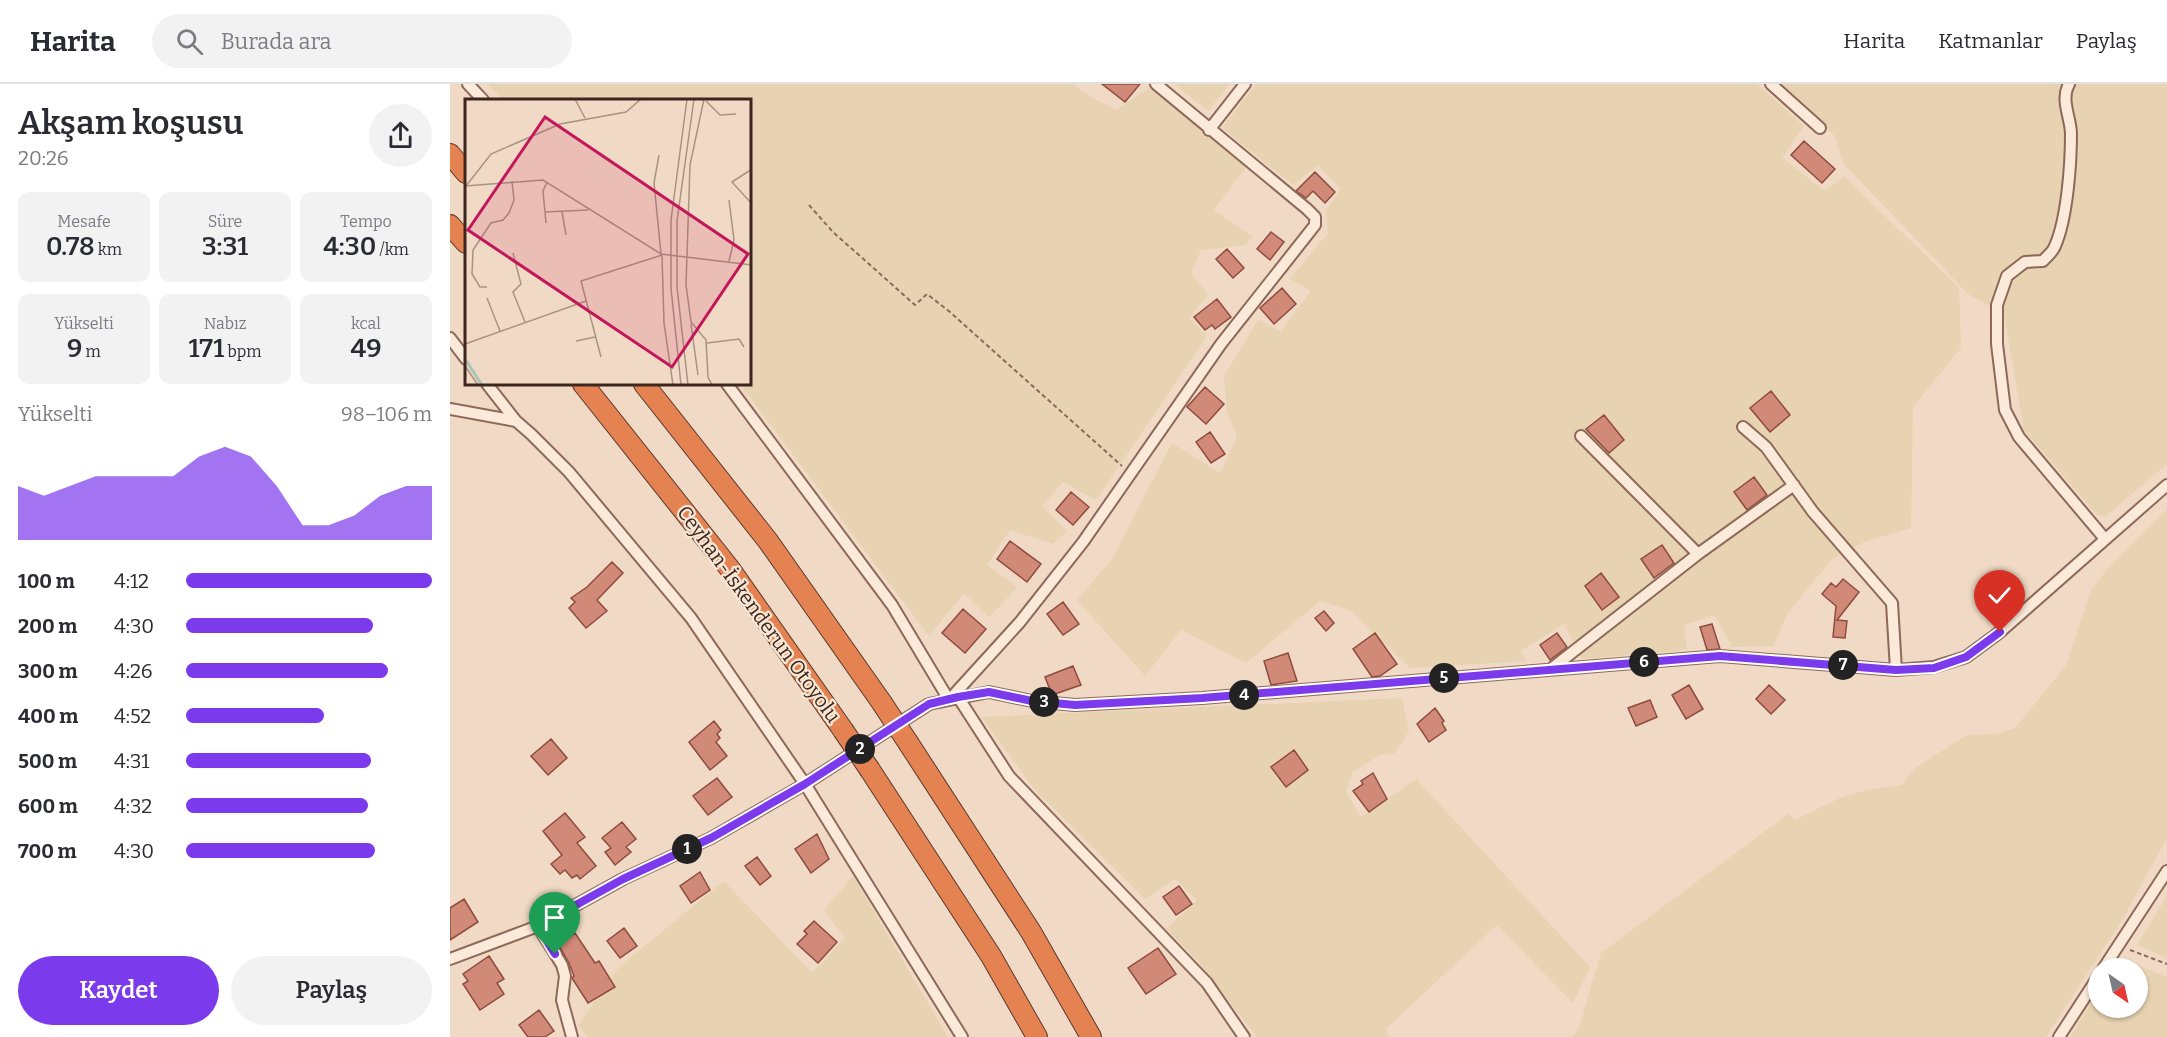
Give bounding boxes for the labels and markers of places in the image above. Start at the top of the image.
pin [1974,570,2025,632]
pin: 6 [1629,647,1659,677]
pin: 7 [1828,650,1858,680]
pin: 5 [1429,663,1459,693]
pin: 4 [1229,680,1259,710]
pin: 3 [1029,687,1059,717]
pin: 2 [845,734,875,764]
pin: 1 [672,834,702,864]
pin [529,892,580,954]

